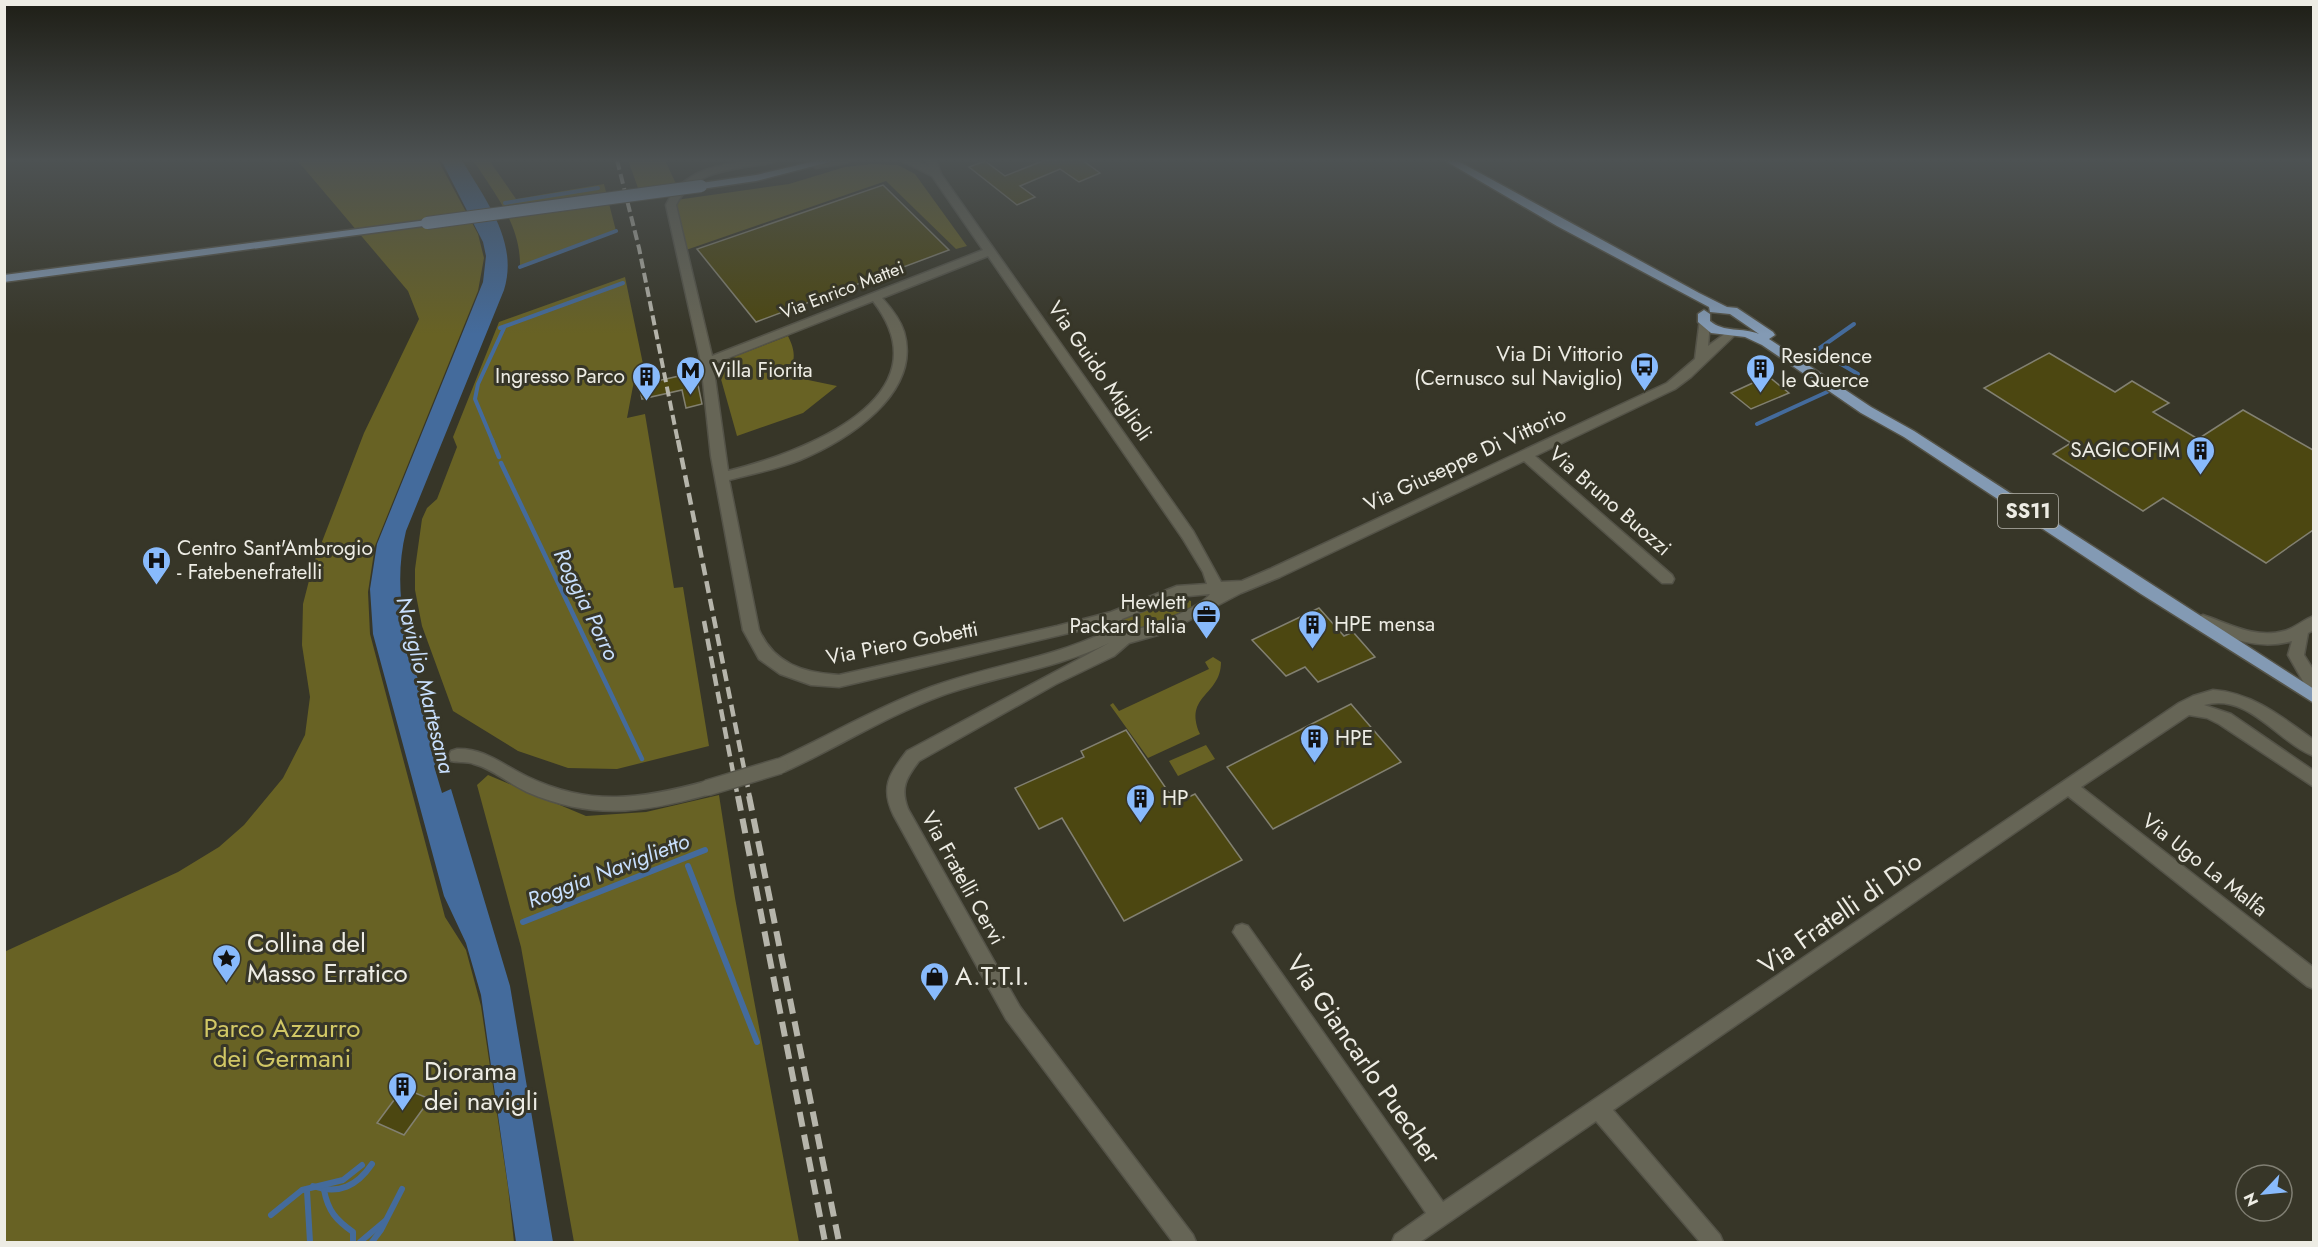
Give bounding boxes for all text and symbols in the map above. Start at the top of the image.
street label: Via Enrico Mattei [776,254,908,326]
street label: Via Guido Miglioli [1040,295,1160,447]
place label: Via Di Vittorio (Cernusco sul Naviglio) [1414,339,1623,393]
place label: Residence le Querce [1781,341,1872,395]
bus stop icon: Via Di Vittorio (Cernusco sul Naviglio) [1628,350,1660,392]
building icon: Residence le Querce [1744,352,1776,394]
metro station icon: Villa Fiorita [675,354,707,396]
place label: Villa Fiorita [712,355,813,385]
building icon: Ingresso Parco [630,360,662,402]
place label: Ingresso Parco [495,361,625,391]
street label: Via Giuseppe Di Vittorio [1359,399,1571,519]
building icon: SAGICOFIM [2185,434,2217,476]
place label: SAGICOFIM [2070,435,2180,465]
street label: Via Bruno Buozzi [1542,439,1678,563]
road number: SS11 [1998,494,2058,528]
place label: Centro Sant'Ambrogio - Fatebenefratelli [177,533,373,587]
water label: Roggia Porro [546,543,628,666]
hospital icon: Centro Sant'Ambrogio - Fatebenefratelli [140,544,172,586]
place label: Hewlett Packard Italia [1069,587,1186,641]
water label: Naviglio Martesana [389,593,463,777]
office icon: Hewlett Packard Italia [1191,598,1223,640]
building icon: HPE mensa [1297,608,1329,650]
place label: HPE mensa [1334,609,1435,639]
street label: Via Piero Gobetti [823,614,981,672]
building icon: HPE [1298,722,1330,764]
place label: HPE [1335,723,1373,753]
building icon: HP [1125,782,1157,824]
place label: HP [1162,783,1189,813]
street label: Via Fratelli Cervi [914,806,1012,950]
street label: Via Ugo La Malfa [2136,806,2274,924]
water label: Roggia Naviglietto [522,824,694,916]
street label: Via Fratelli di Dio [1750,842,1930,984]
place label: Collina del Masso Erratico [247,924,408,992]
place icon: Collina del Masso Erratico [210,942,242,984]
street label: Via Giancarlo Puecher [1277,946,1451,1172]
place label: A.T.T.I. [955,957,1030,995]
shop icon: A.T.T.I. [918,960,950,1002]
park label: Parco Azzurro dei Germani [203,1009,361,1077]
place label: Diorama dei navigli [424,1052,539,1120]
building icon: Diorama dei navigli [387,1070,419,1112]
north arrow [2234,1163,2294,1223]
text: N [2238,1189,2264,1210]

